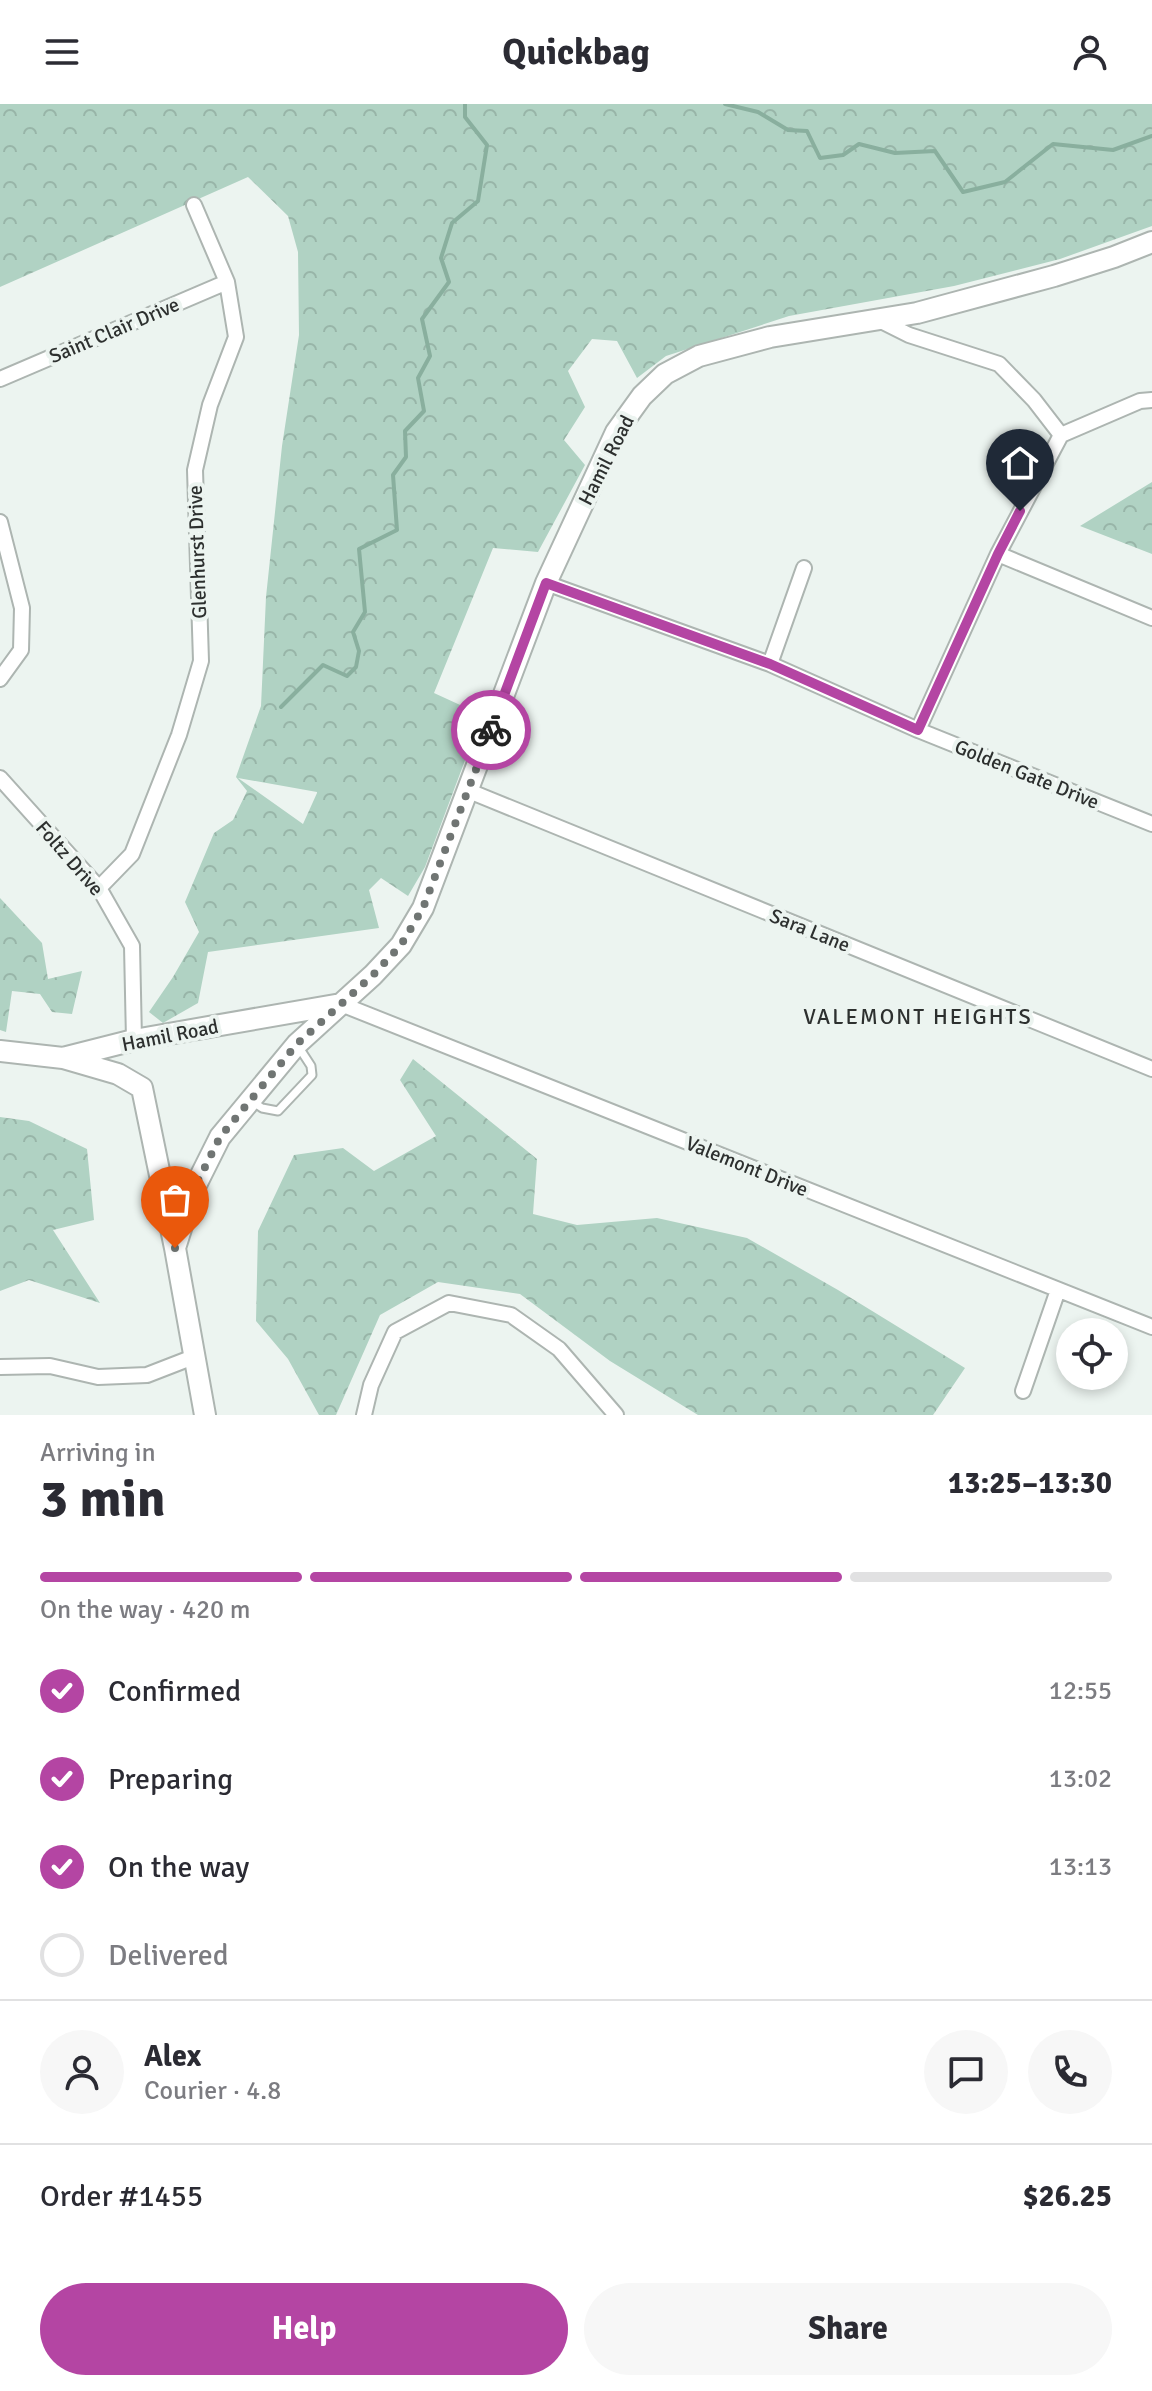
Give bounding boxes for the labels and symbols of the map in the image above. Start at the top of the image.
street label: Saint Clair Drive [45,292,183,369]
street label: Hamil Road [573,411,640,510]
pin [986,429,1054,511]
street label: Glenhurst Drive [183,485,212,619]
courier [451,690,531,770]
street label: Golden Gate Drive [951,734,1103,815]
street label: Foltz Drive [30,816,109,901]
street label: Sara Lane [766,903,854,958]
district label: VALEMONT HEIGHTS [803,1003,1033,1030]
street label: Hamil Road [120,1014,221,1057]
street label: Valemont Drive [682,1131,812,1202]
pin [141,1166,209,1248]

